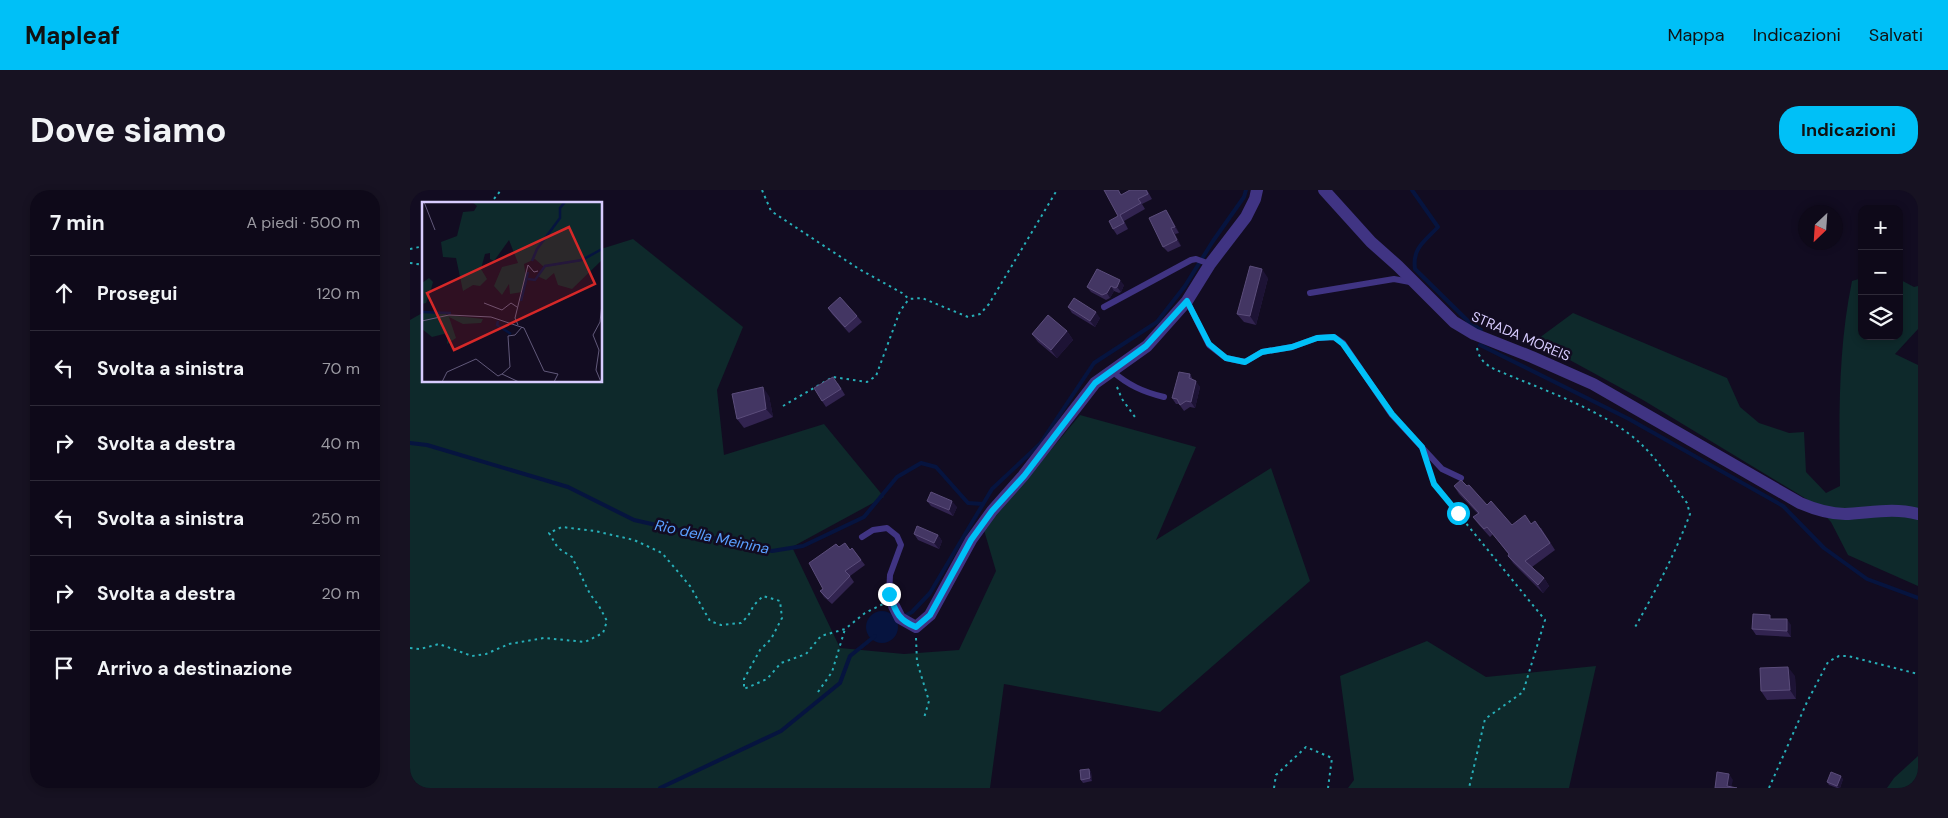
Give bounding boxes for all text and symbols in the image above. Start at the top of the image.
text: Mapleaf [25,20,120,51]
text: Mappa [1667,23,1725,47]
text: Indicazioni [1753,23,1841,47]
text: Salvati [1869,23,1923,47]
button: Indicazioni [1779,106,1918,154]
text: Dove siamo [30,107,227,153]
inset map [422,202,602,382]
north arrow [1798,205,1843,250]
map controls [1858,205,1903,340]
button: + [1858,205,1903,250]
text: 7 min [50,209,105,237]
text: A piedi · 500 m [246,212,360,233]
button: − [1858,250,1903,295]
icon: ahead [50,279,78,307]
text: Prosegui [97,281,177,306]
text: 120 m [316,283,360,304]
button: layers [1858,295,1903,340]
street label: STRADA MOREIS [1469,307,1573,365]
icon: left [50,354,78,382]
text: Svolta a sinistra [97,356,244,381]
text: 70 m [322,358,360,379]
icon: right [50,429,78,457]
text: Svolta a destra [97,431,236,456]
text: 40 m [321,433,360,454]
route start [1447,502,1470,525]
icon: left [50,504,78,532]
text: Svolta a sinistra [97,506,244,531]
text: 250 m [312,508,360,529]
water label: Rio della Meinina [653,515,771,559]
icon: right [50,579,78,607]
text: Svolta a destra [97,581,236,606]
text: 20 m [321,583,360,604]
route end [878,583,901,606]
icon: arrive [50,654,78,682]
text: Arrivo a destinazione [97,656,292,681]

